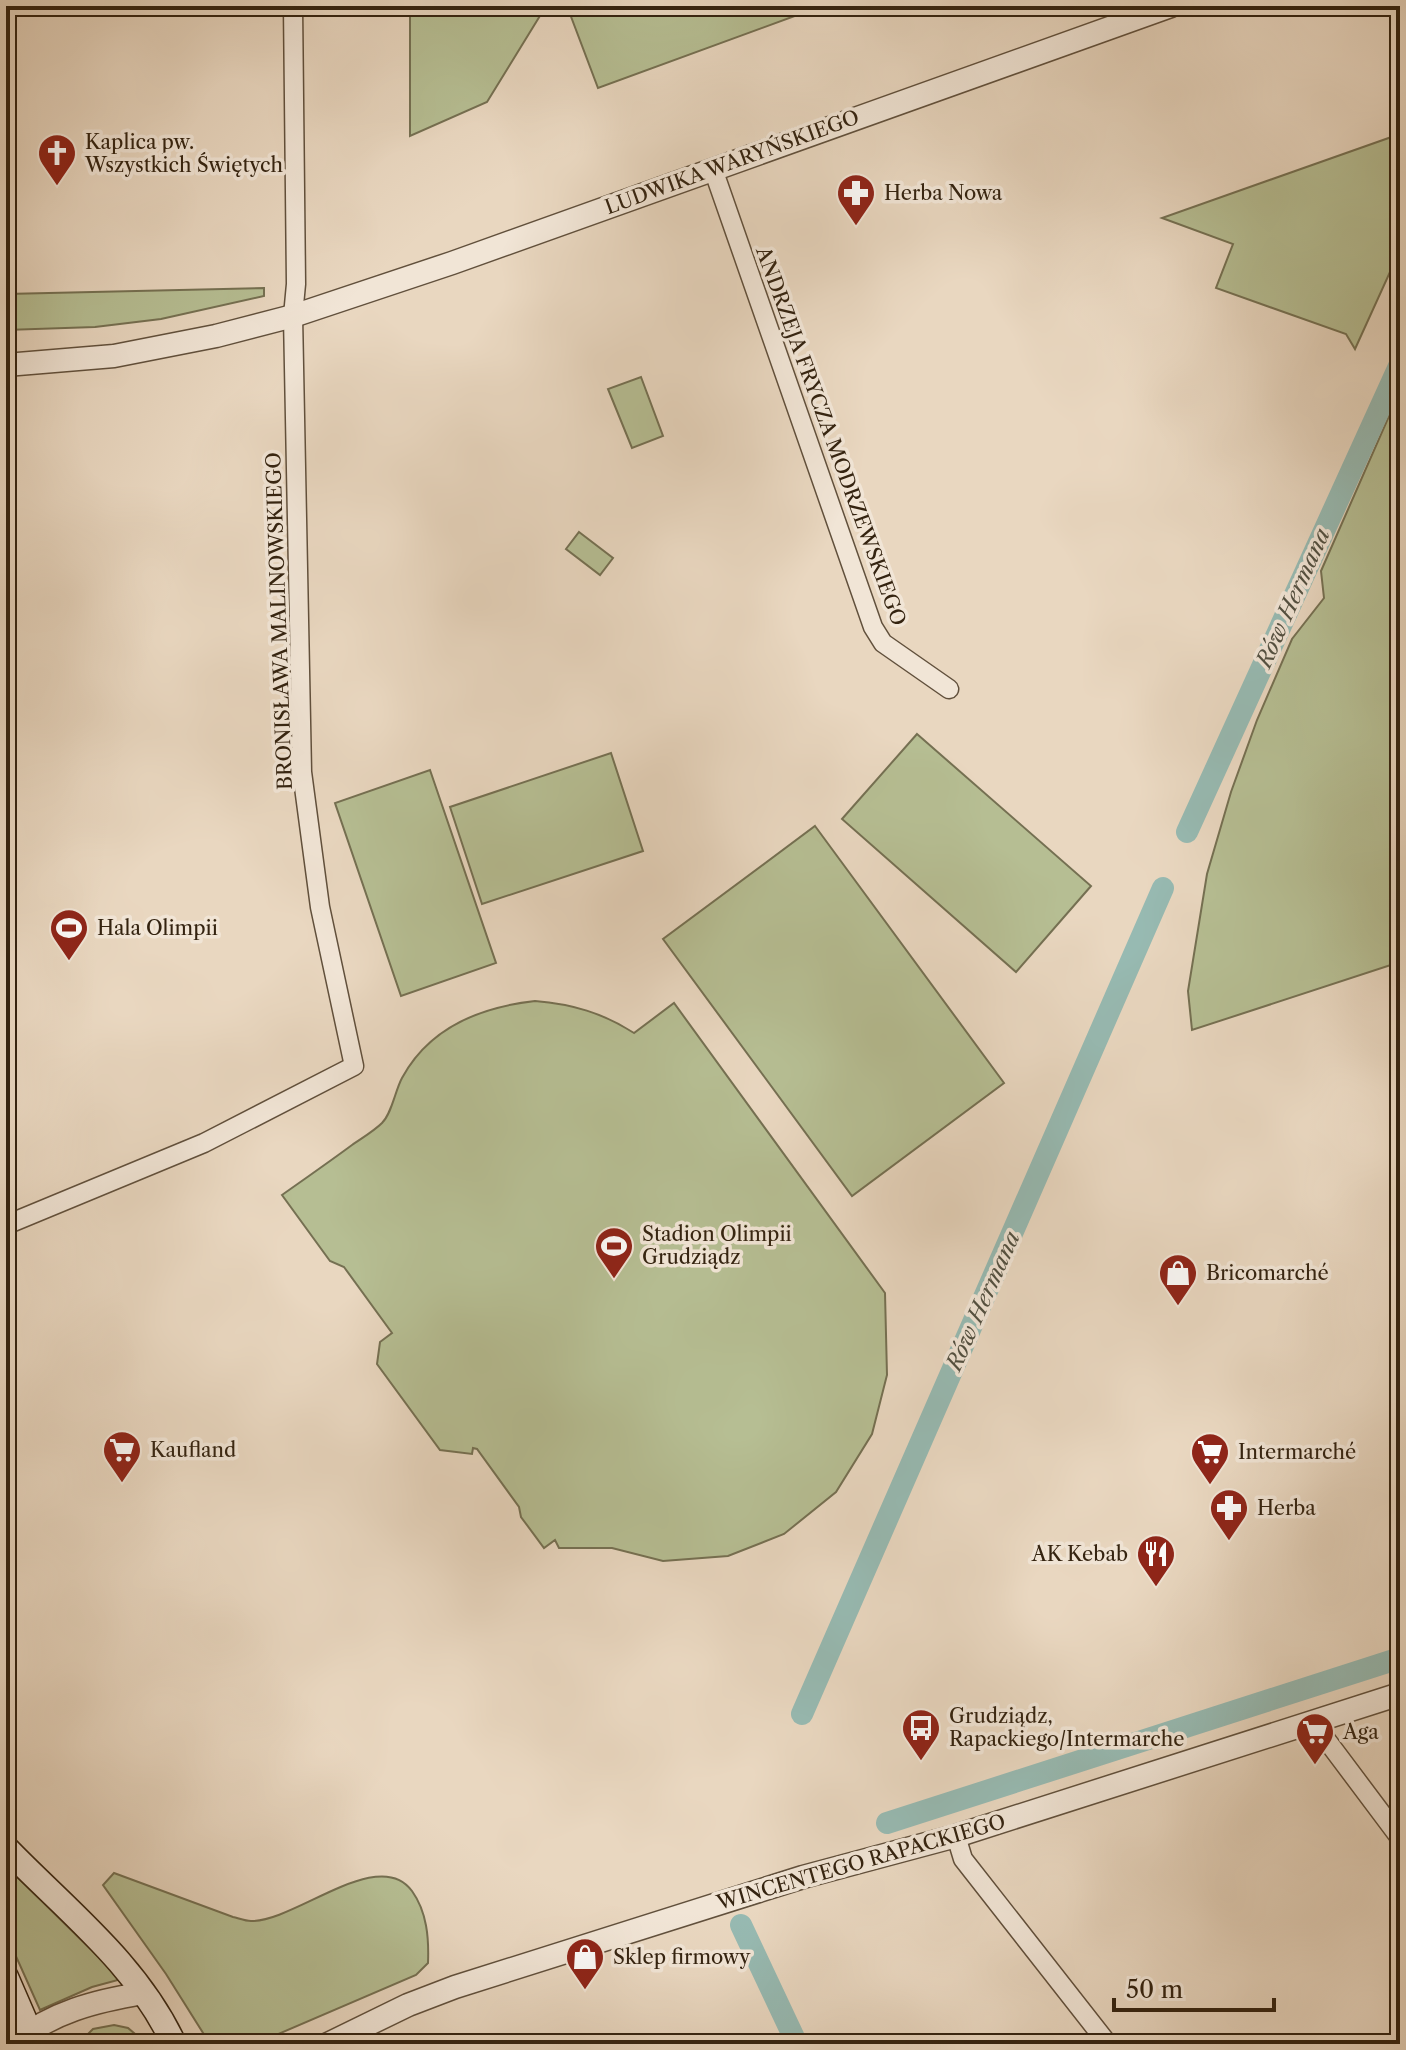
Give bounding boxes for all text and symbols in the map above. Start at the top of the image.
street label: LUDWIKA WARYŃSKIEGO [601,104,862,219]
place label: Kaplica pw. Wszystkich Świętych [84,130,284,177]
church icon: Kaplica pw. Wszystkich Świętych [36,132,78,187]
pharmacy icon: Herba Nowa [835,172,877,227]
place label: Herba Nowa [884,181,1003,205]
street label: ANDRZEJA FRYCZA MODRZEWSKIEGO [751,242,911,629]
street label: BRONISŁAWA MALINOWSKIEGO [261,452,297,790]
water label: Rów Hermana [1249,524,1336,674]
sports icon: Hala Olimpii [48,907,90,962]
place label: Hala Olimpii [97,916,218,940]
place label: Stadion Olimpii Grudziądz [642,1222,792,1269]
sports icon: Stadion Olimpii Grudziądz [593,1225,635,1280]
water label: Rów Hermana [939,1227,1026,1377]
shop icon: Bricomarché [1157,1252,1199,1307]
place label: Bricomarché [1206,1261,1329,1285]
supermarket icon: Kaufland [101,1429,143,1484]
supermarket icon: Intermarché [1189,1431,1231,1486]
place label: Kaufland [150,1438,236,1462]
place label: Intermarché [1238,1440,1356,1464]
pharmacy icon: Herba [1208,1487,1250,1542]
place label: Herba [1257,1496,1316,1520]
restaurant icon: AK Kebab [1135,1533,1177,1588]
place label: AK Kebab [1031,1542,1128,1566]
place label: Grudziądz, Rapackiego/Intermarche [949,1704,1184,1751]
bus stop icon: Grudziądz, Rapackiego/Intermarche [900,1707,942,1762]
supermarket icon: Aga [1294,1711,1336,1766]
place label: Aga [1342,1720,1379,1744]
street label: WINCENTEGO RAPACKIEGO [713,1809,1008,1915]
shop icon: Sklep firmowy [564,1936,606,1991]
place label: Sklep firmowy [613,1945,751,1969]
scale bar [1114,1962,1274,2012]
text: 50 m [1126,1975,1183,2004]

